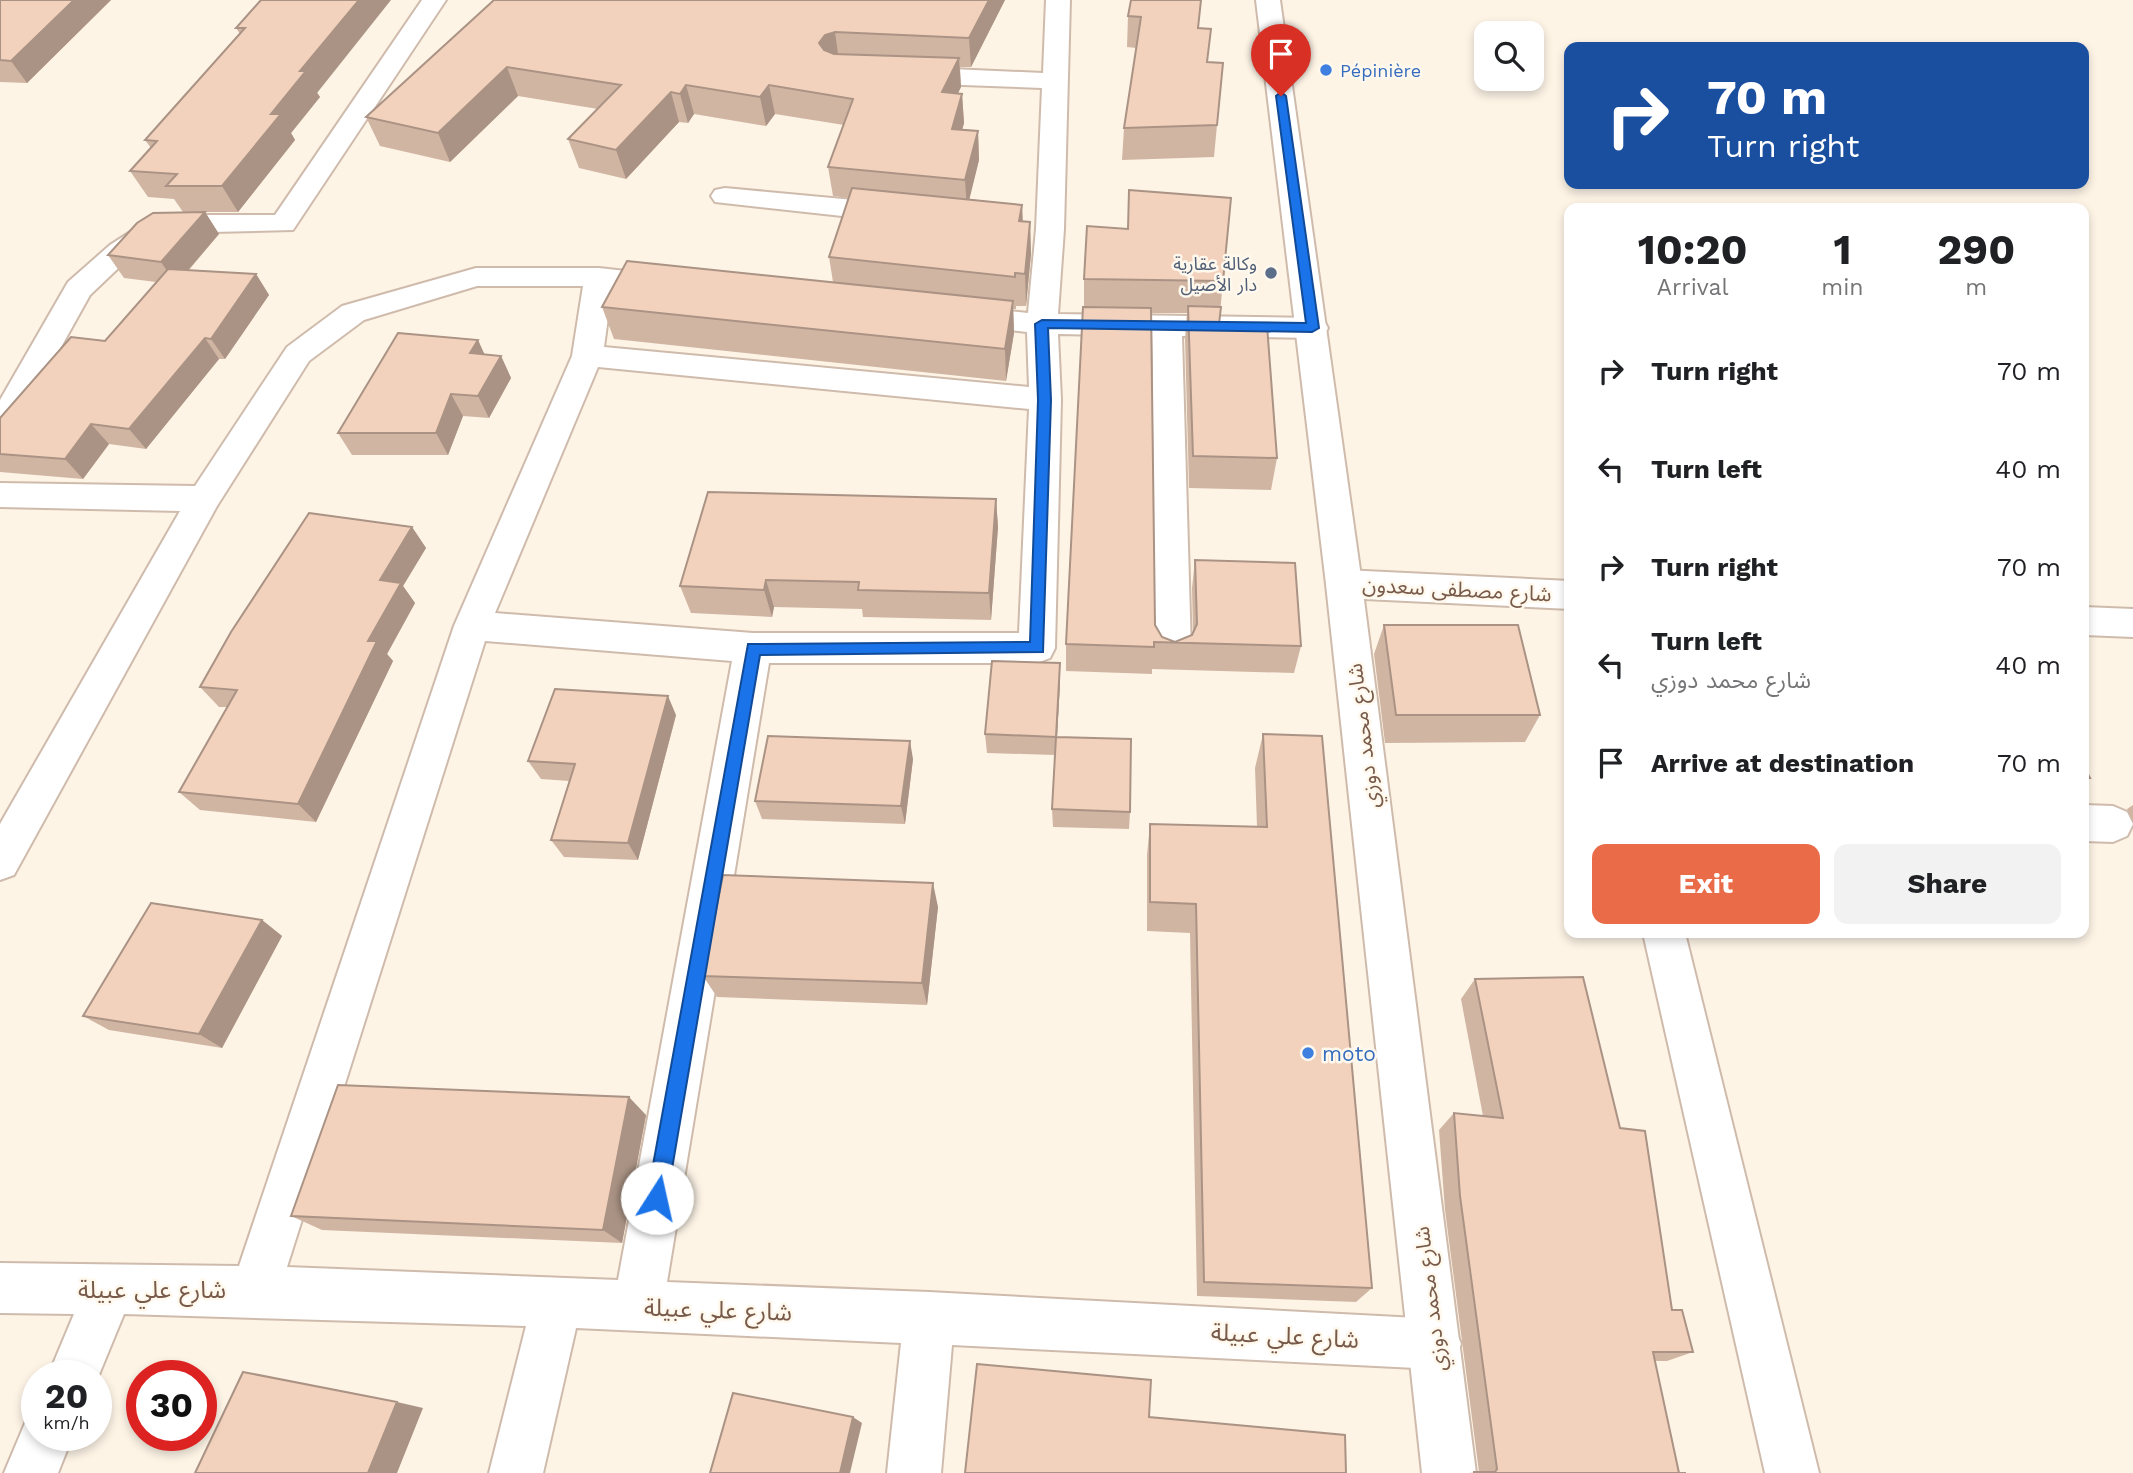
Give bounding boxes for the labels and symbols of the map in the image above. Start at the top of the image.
pin [1251,24,1311,96]
place label: Pépinière [1340,60,1421,81]
marker: Pépinière [1318,62,1334,78]
place label: وكالة عقارية دار الأصيل [1173,253,1257,296]
marker: وكالة عقارية دار الأصيل [1263,265,1279,281]
street label: شارع مصطفى سعدون [1362,572,1552,609]
street label: شارع محمد دوزي [1342,662,1388,810]
place label: moto [1322,1041,1376,1066]
marker: moto [1300,1045,1316,1061]
position arrow [620,1161,694,1235]
street label: شارع محمد دوزي [1409,1225,1455,1373]
street label: شارع علي عبيلة [78,1276,226,1309]
street label: شارع علي عبيلة [643,1293,793,1331]
street label: شارع علي عبيلة [1210,1318,1360,1358]
speed limit sign: 30 [126,1360,217,1451]

